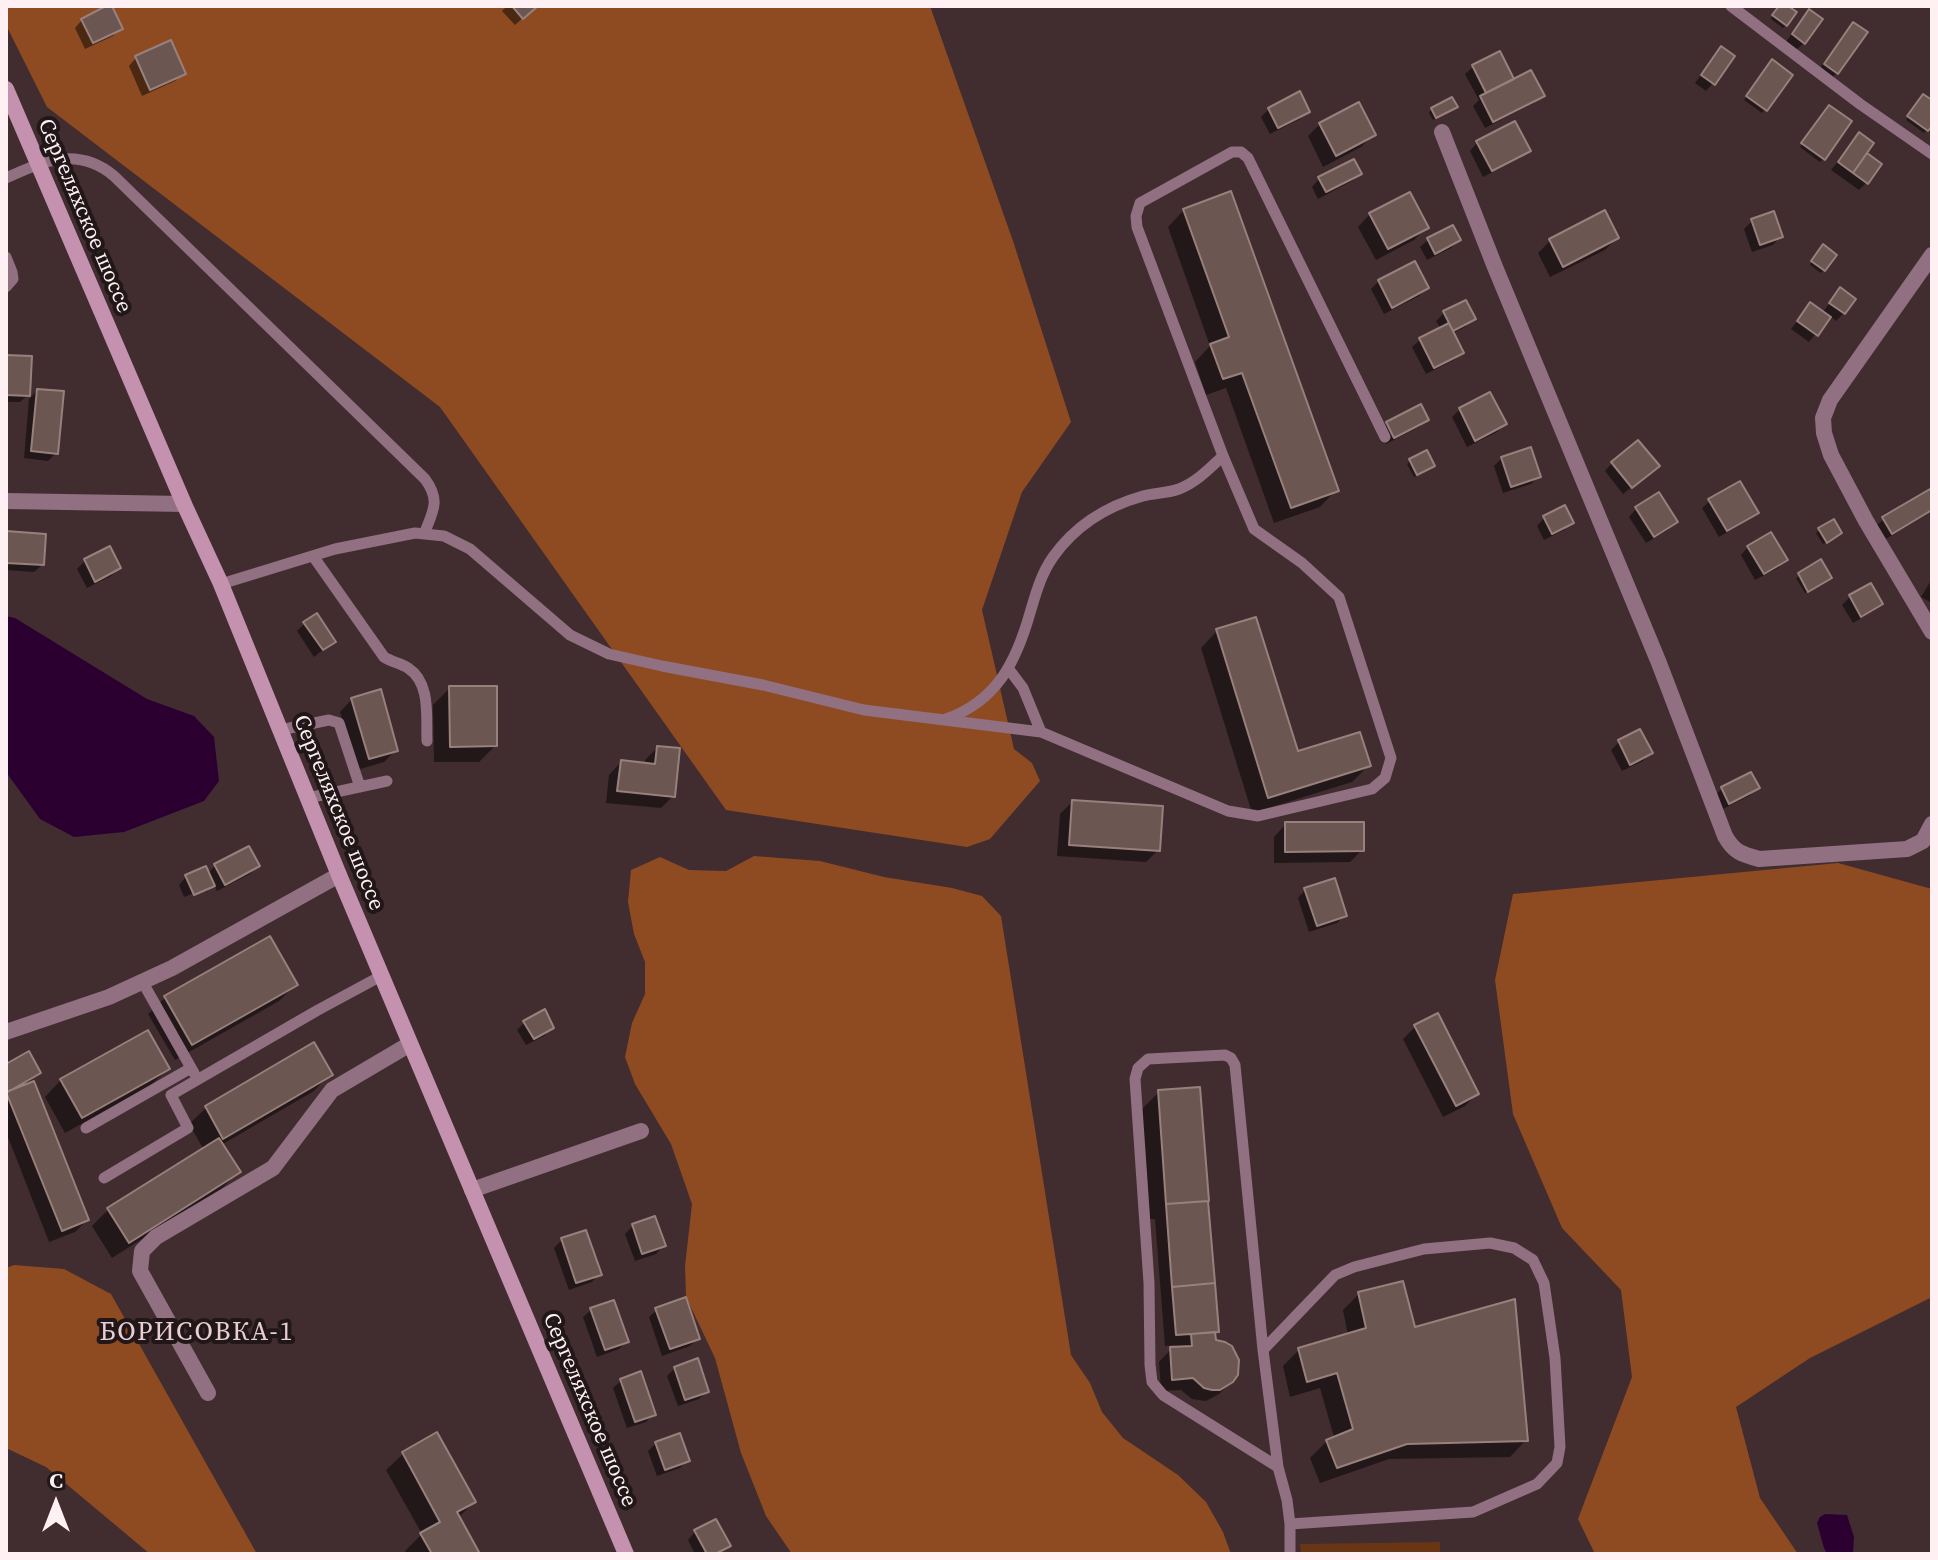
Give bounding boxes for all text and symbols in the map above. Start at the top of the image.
street label: Сергеляхское шоссе [31,115,137,317]
street label: Сергеляхское шоссе [287,712,389,914]
street label: Сергеляхское шоссе [536,1309,642,1511]
district label: БОРИСОВКА-1 [99,1317,295,1349]
north arrow [16,1464,96,1544]
text: С [49,1465,63,1495]

